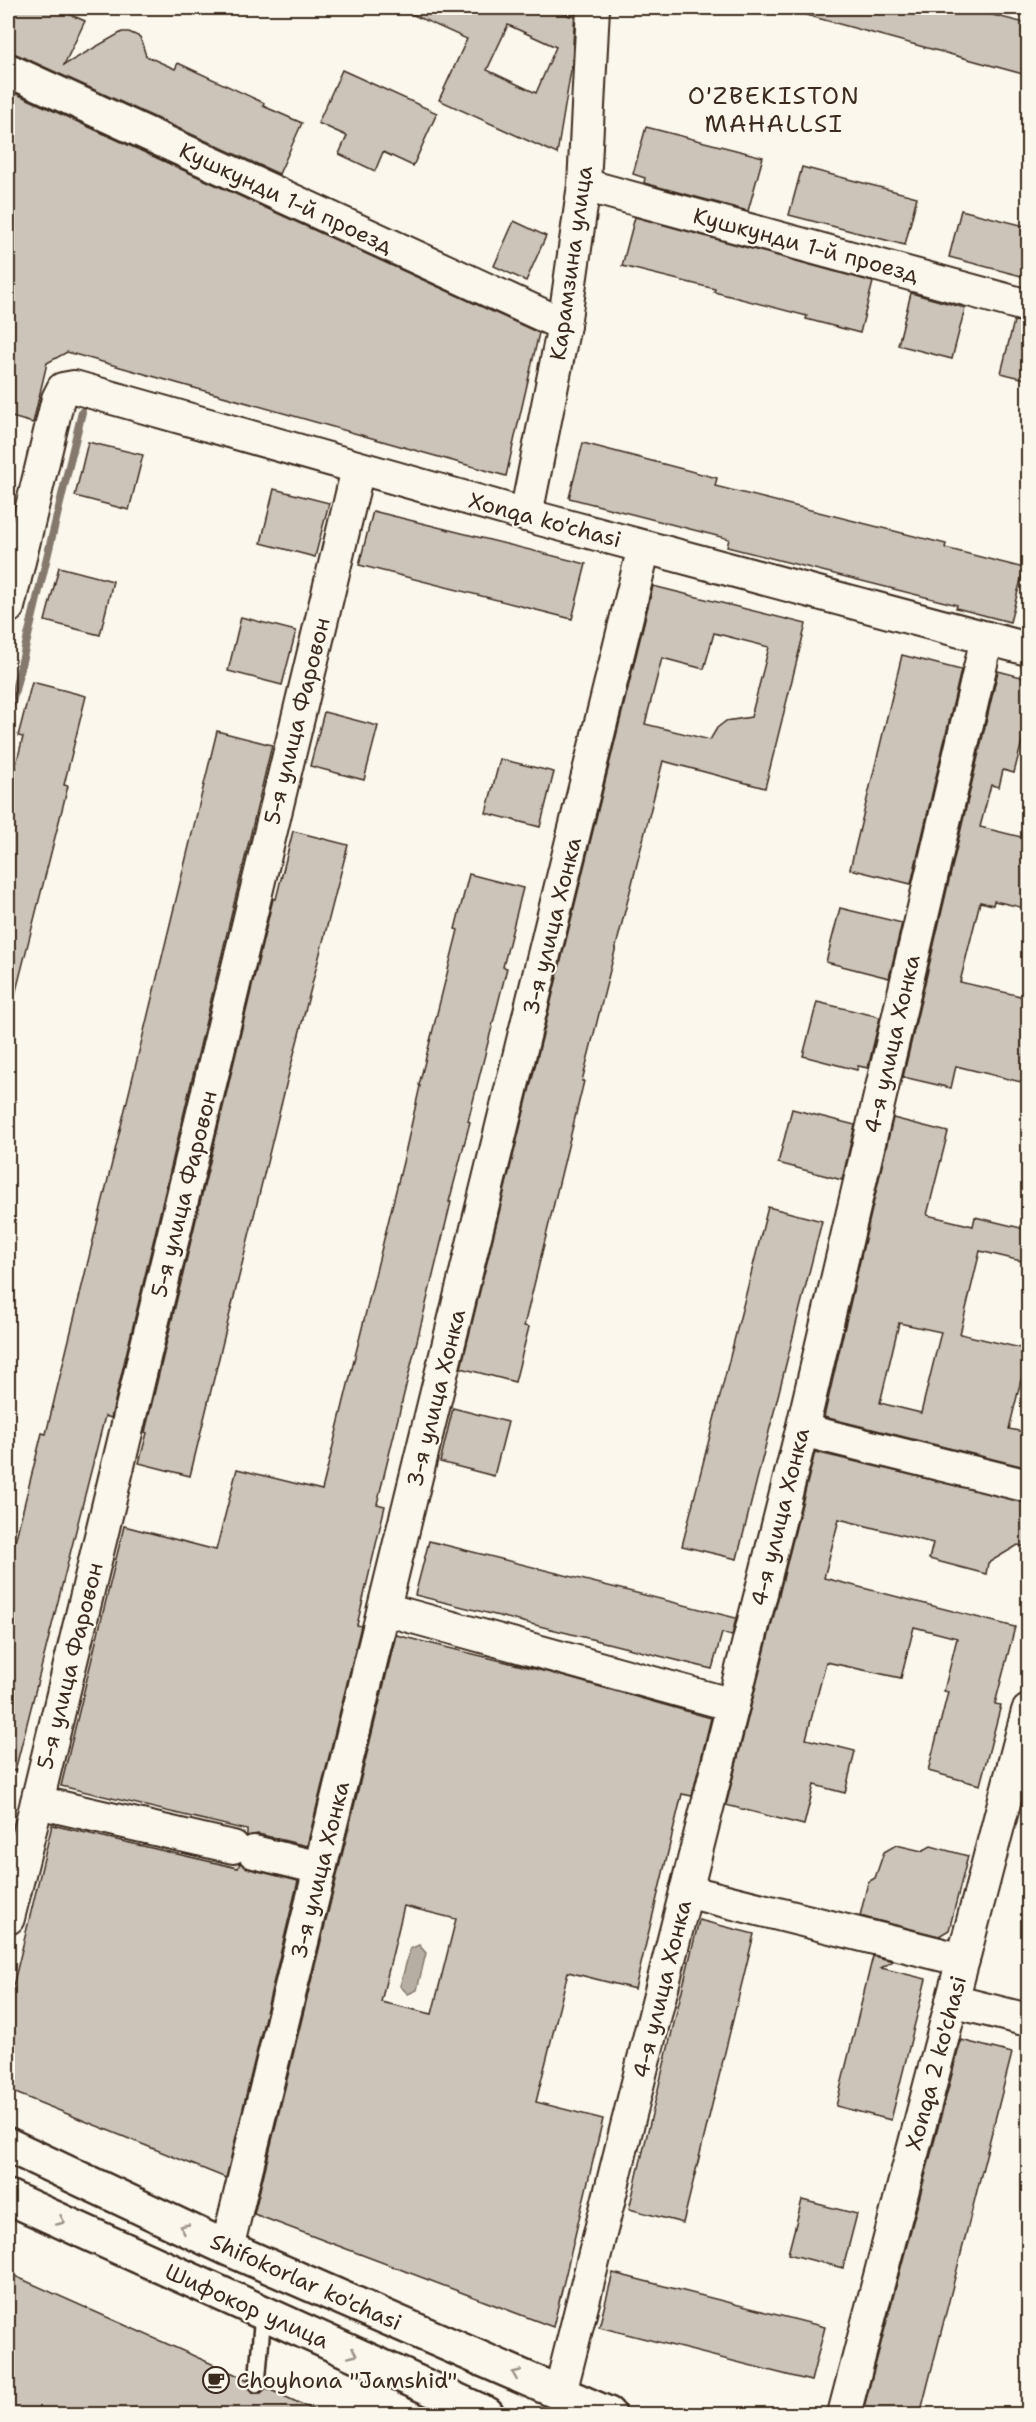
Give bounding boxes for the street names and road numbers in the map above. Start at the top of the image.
street label: Кушкунди 1-й проезд [175,136,397,260]
street label: Карамзина улица [543,163,599,362]
street label: Кушкунди 1-й проезд [690,201,922,289]
street label: Xonqa ko'chasi [466,486,624,554]
street label: 5-я улица Фаровон [257,614,337,828]
street label: 3-я улица Хонка [516,834,588,1018]
street label: 4-я улица Хонка [857,951,927,1136]
street label: 5-я улица Фаровон [144,1087,224,1301]
street label: 3-я улица Хонка [400,1306,472,1490]
street label: 4-я улица Хонка [744,1425,816,1609]
street label: 5-я улица Фаровон [30,1559,110,1773]
street label: 3-я улица Хонка [284,1778,356,1962]
street label: 4-я улица Хонка [626,1897,698,2081]
street label: Xonqa 2 ko'chasi [899,1973,973,2153]
street label: Shifokorlar ko'chasi [206,2227,406,2337]
street label: Шифокор улица [161,2257,334,2355]

